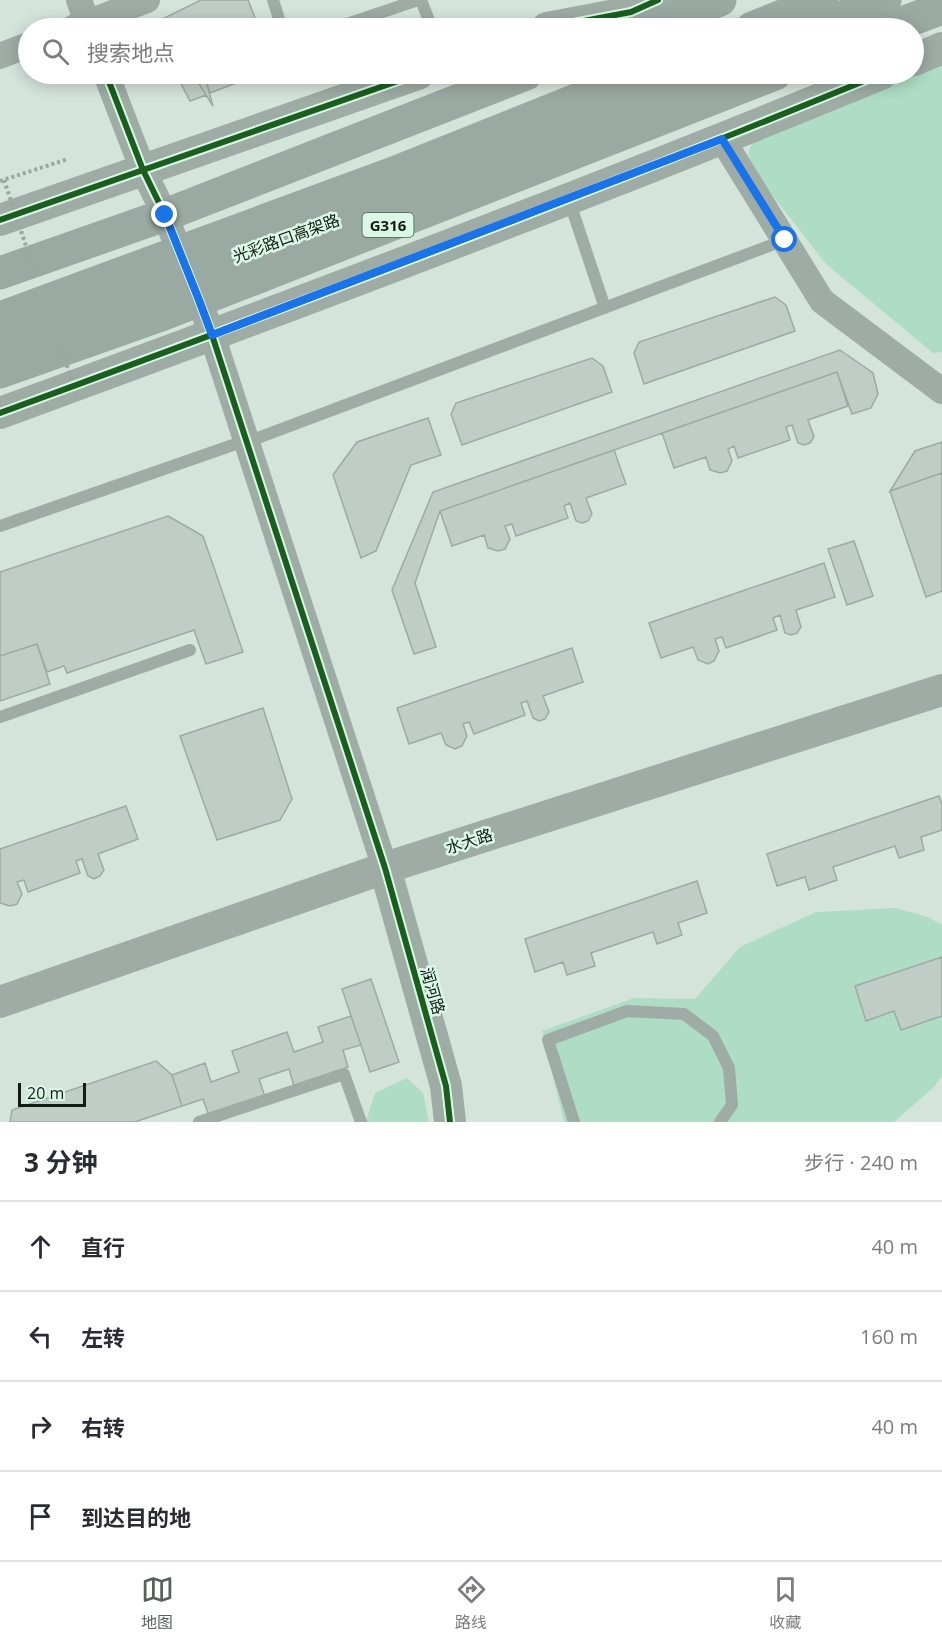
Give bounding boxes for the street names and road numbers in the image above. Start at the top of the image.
street label: 光彩路口高架路 [230,209,342,267]
road number: G316 [362,213,414,237]
street label: 水大路 [443,823,495,859]
street label: 润河路 [416,965,450,1017]

